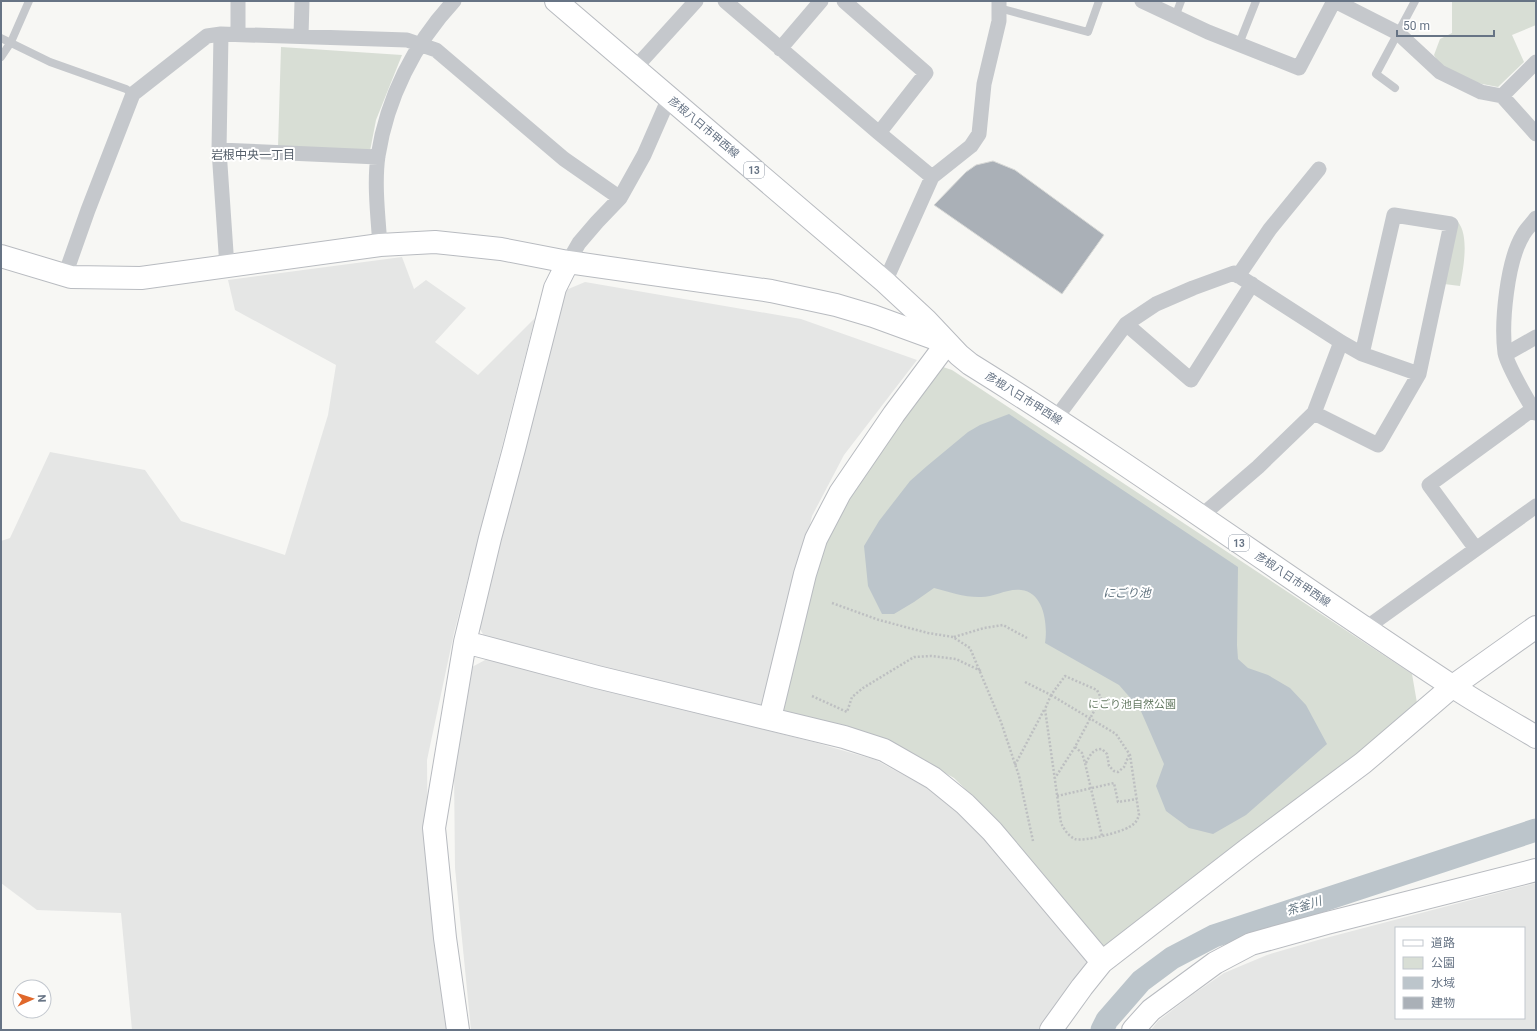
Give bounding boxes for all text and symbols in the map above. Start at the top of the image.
scale bar [1397,12,1494,38]
text: 50 m [1403,19,1430,33]
street label: 彦根八日市甲西線 [666,94,742,161]
district label: 岩根中央一丁目 [211,148,295,162]
road number: 13 [744,162,764,178]
street label: 彦根八日市甲西線 [983,370,1064,427]
road number: 13 [1229,535,1249,551]
street label: 彦根八日市甲西線 [1253,549,1333,609]
water label: にごり池 [1103,586,1152,600]
park label: にごり池自然公園 [1088,698,1176,711]
water label: 茶釜川 [1285,893,1325,918]
legend [1395,927,1525,1019]
text: 道路 [1431,936,1455,950]
text: 公園 [1431,956,1455,970]
text: 水域 [1431,976,1455,990]
north arrow [12,979,52,1019]
text: N [35,994,48,1003]
text: 建物 [1431,996,1455,1010]

